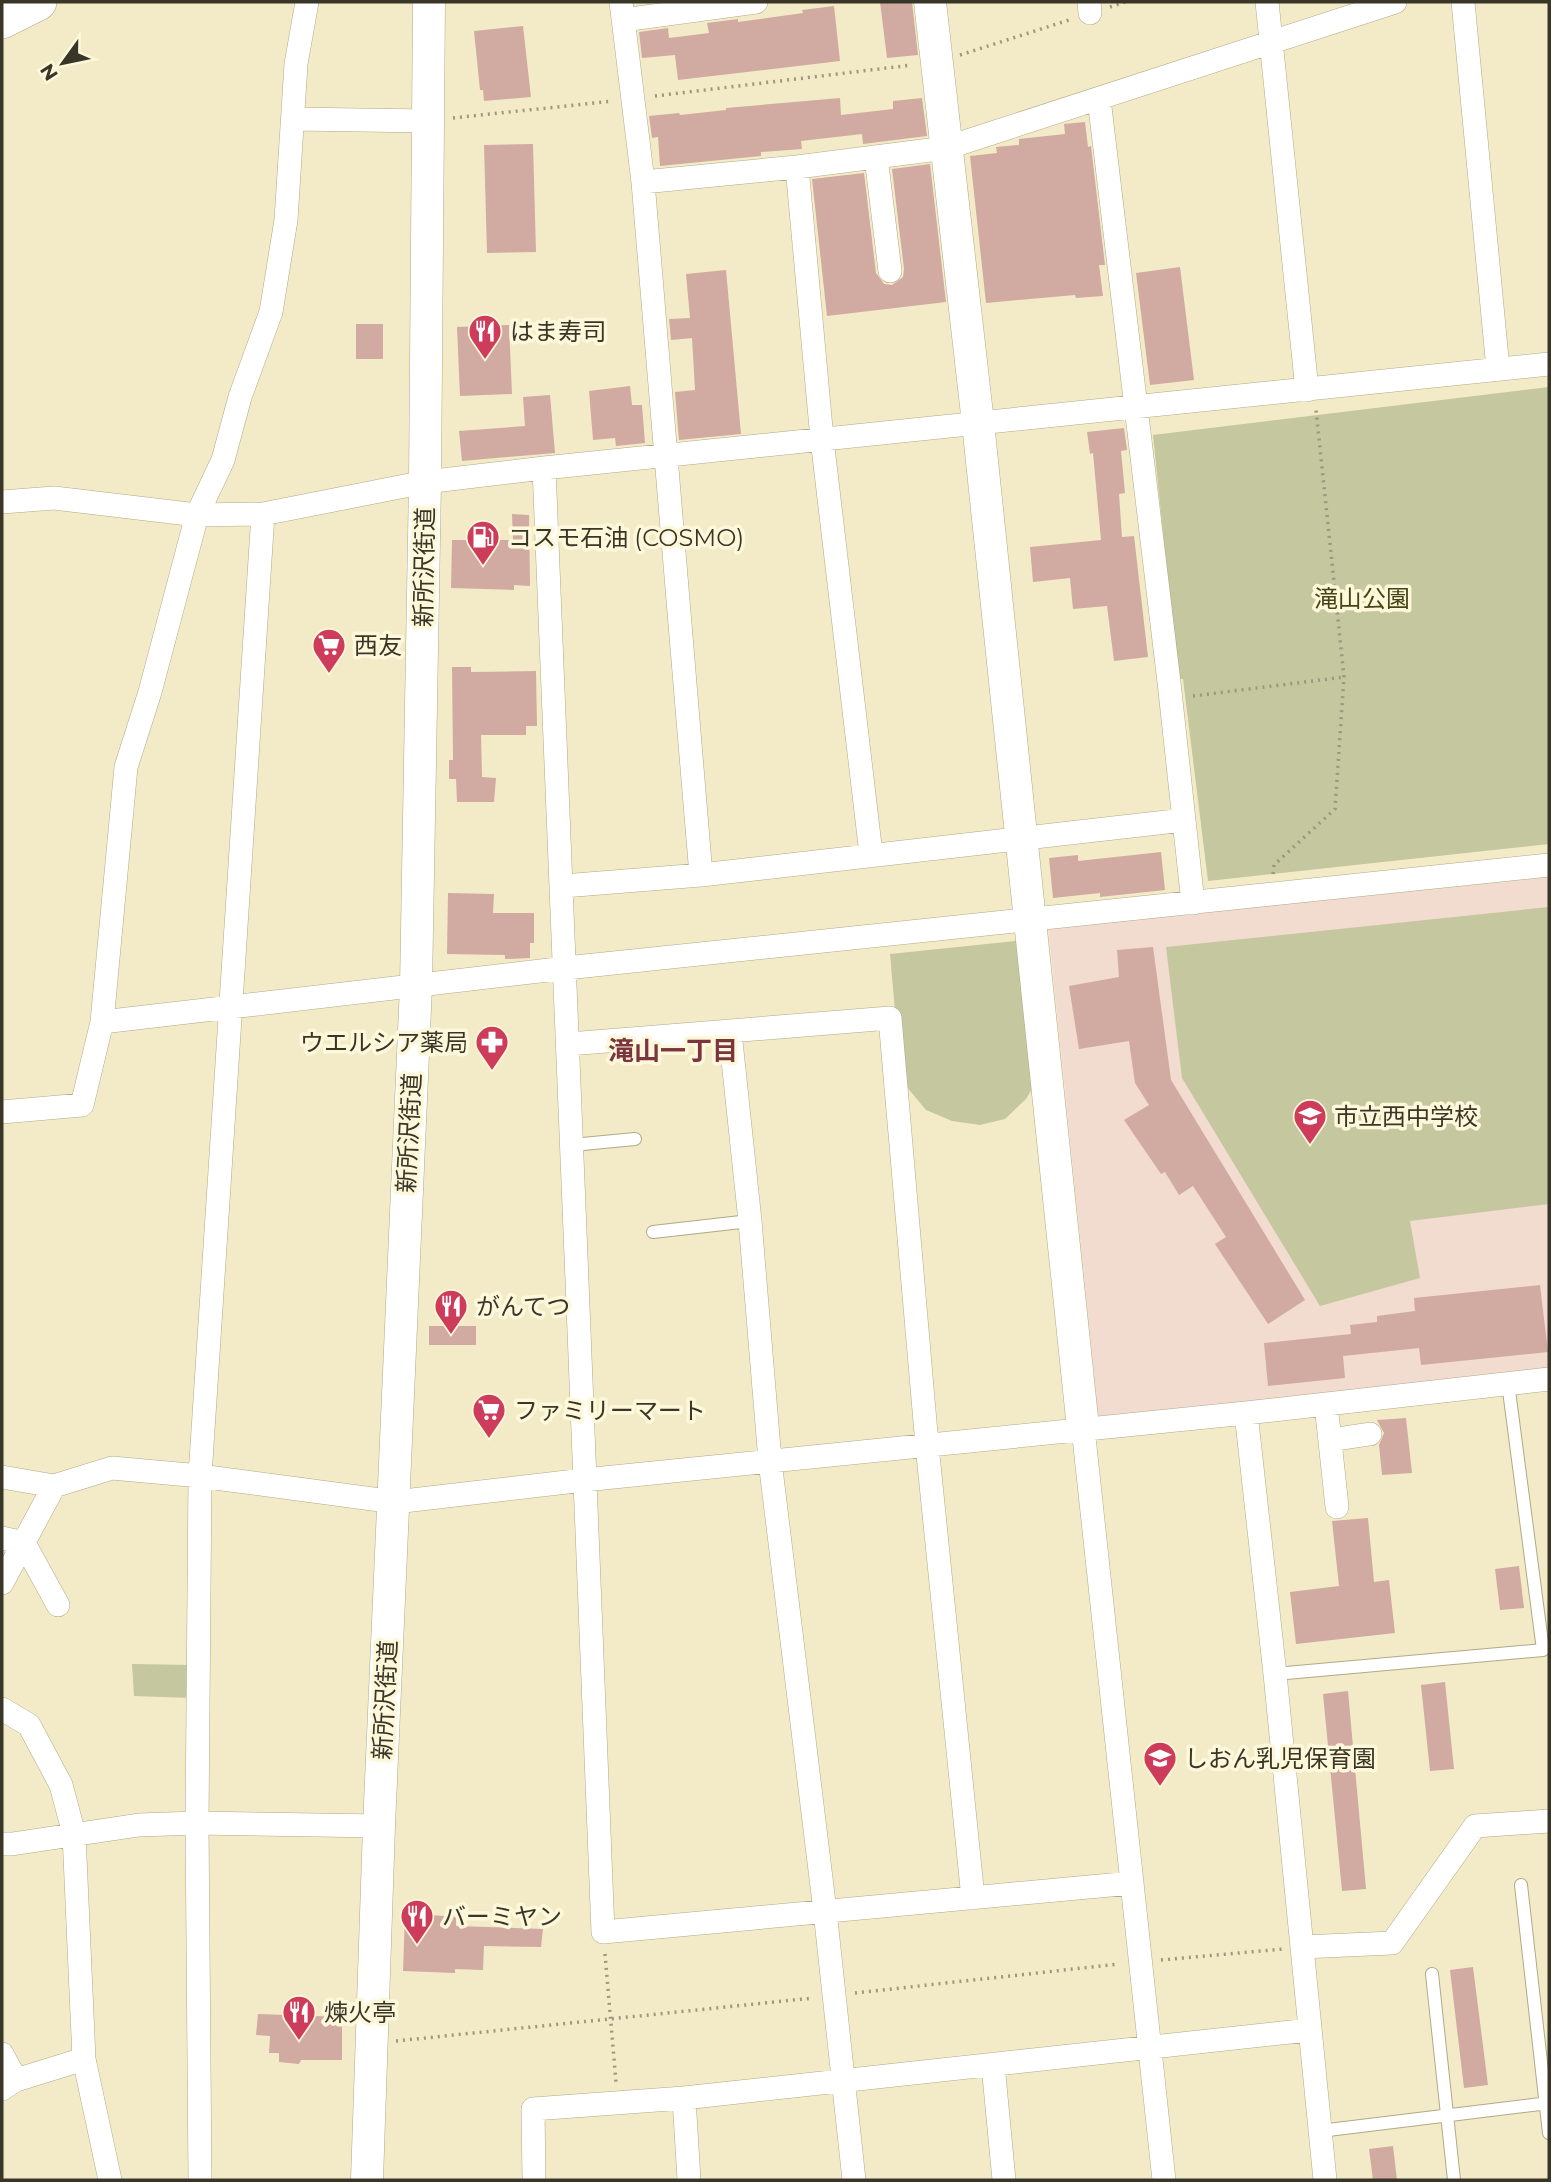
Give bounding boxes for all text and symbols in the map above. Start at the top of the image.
north arrow [28,28,98,98]
text: N [35,59,63,85]
restaurant icon: はま寿司 [466,312,504,361]
place label: はま寿司 [510,317,606,346]
street label: 新所沢街道 [408,507,440,627]
fuel station icon: コスモ石油 (COSMO) [464,518,502,567]
place label: コスモ石油 (COSMO) [508,523,744,552]
park label: 滝山公園 [1314,584,1410,613]
supermarket icon: 西友 [310,626,348,675]
place label: 西友 [354,631,402,660]
pharmacy icon: ウエルシア薬局 [473,1023,511,1072]
place label: ウエルシア薬局 [300,1028,468,1057]
district label: 滝山一丁目 [608,1035,738,1067]
street label: 新所沢街道 [391,1072,427,1194]
school or university icon: 市立西中学校 [1291,1097,1329,1146]
place label: 市立西中学校 [1334,1102,1478,1131]
restaurant icon: がんてつ [432,1287,470,1336]
place label: がんてつ [476,1292,570,1321]
supermarket icon: ファミリーマート [470,1391,508,1440]
place label: ファミリーマート [514,1396,706,1425]
street label: 新所沢街道 [367,1639,403,1761]
school or university icon: しおん乳児保育園 [1141,1739,1179,1788]
place label: しおん乳児保育園 [1184,1744,1376,1773]
restaurant icon: バーミヤン [398,1897,436,1946]
place label: バーミヤン [442,1902,562,1931]
restaurant icon: 煉火亭 [280,1993,318,2042]
place label: 煉火亭 [324,1998,396,2027]

